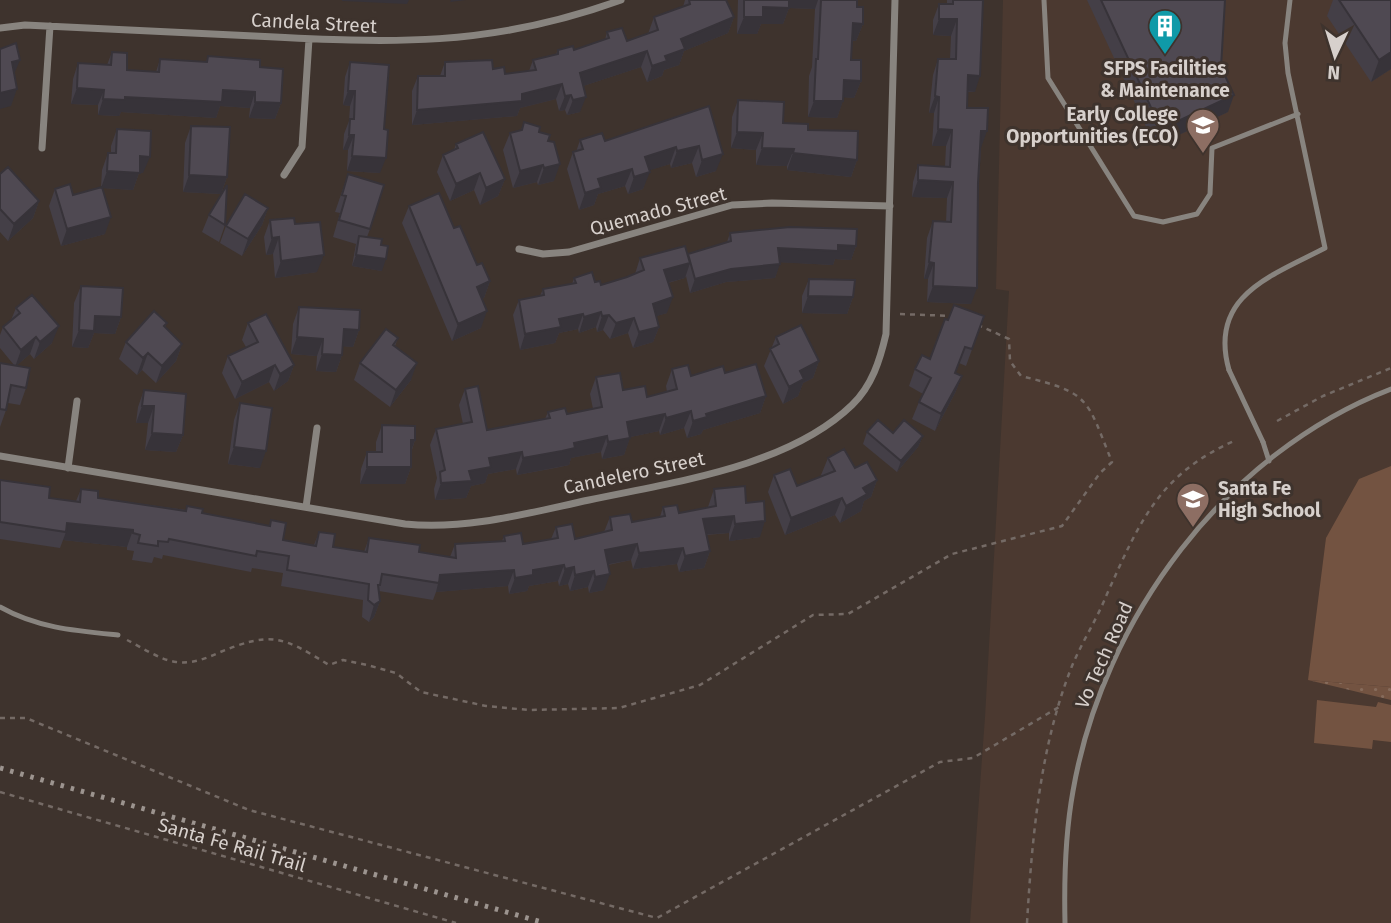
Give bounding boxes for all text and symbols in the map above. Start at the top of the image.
building icon: SFPS Facilities & Maintenance [1146,7,1184,56]
street label: Candela Street [250,8,378,38]
north arrow [1300,21,1370,91]
place label: SFPS Facilities & Maintenance [1100,57,1230,102]
text: N [1327,61,1341,84]
place label: Early College Opportunities (ECO) [1006,103,1178,148]
school or university icon: Early College Opportunities (ECO) [1184,106,1222,155]
street label: Quemado Street [587,182,729,240]
street label: Candelero Street [561,447,707,499]
place label: Santa Fe High School [1218,477,1321,522]
school or university icon: Santa Fe High School [1174,480,1212,529]
street label: Vo Tech Road [1070,598,1138,712]
street label: Santa Fe Rail Trail [155,813,309,877]

